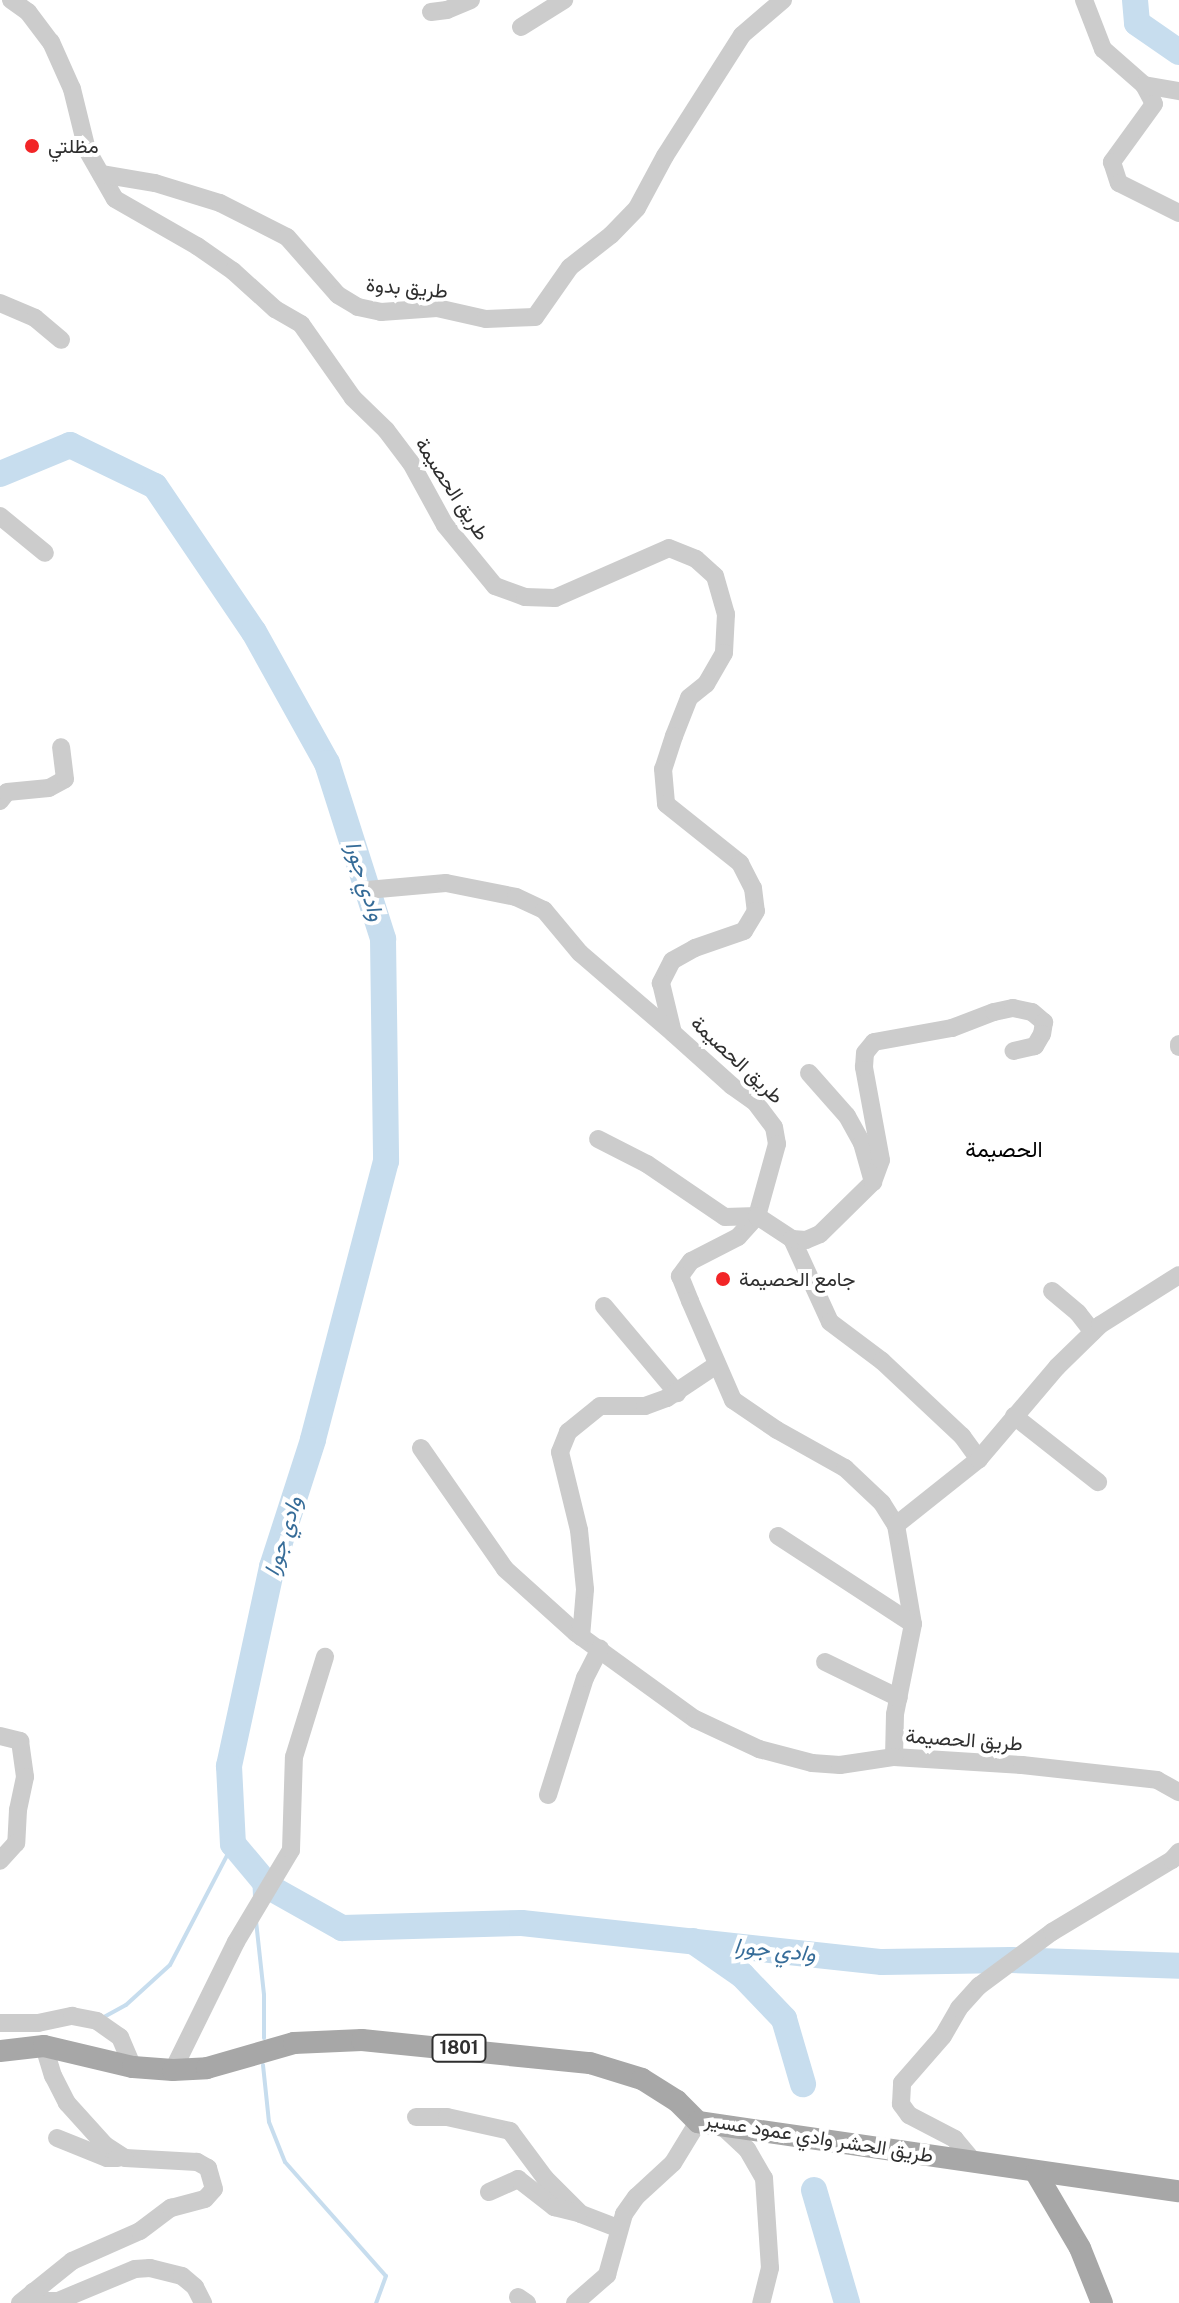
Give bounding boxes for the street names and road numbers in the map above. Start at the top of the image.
street label: طريق بدوة [365,272,449,304]
street label: طريق الحصيمة [410,433,494,545]
street label: طريق الحصيمة [686,1011,788,1109]
street label: طريق الحصيمة [905,1724,1023,1756]
road number: 1801 [431,2034,487,2062]
street label: طريق الحشر وادي عمود عسير [703,2108,935,2168]

